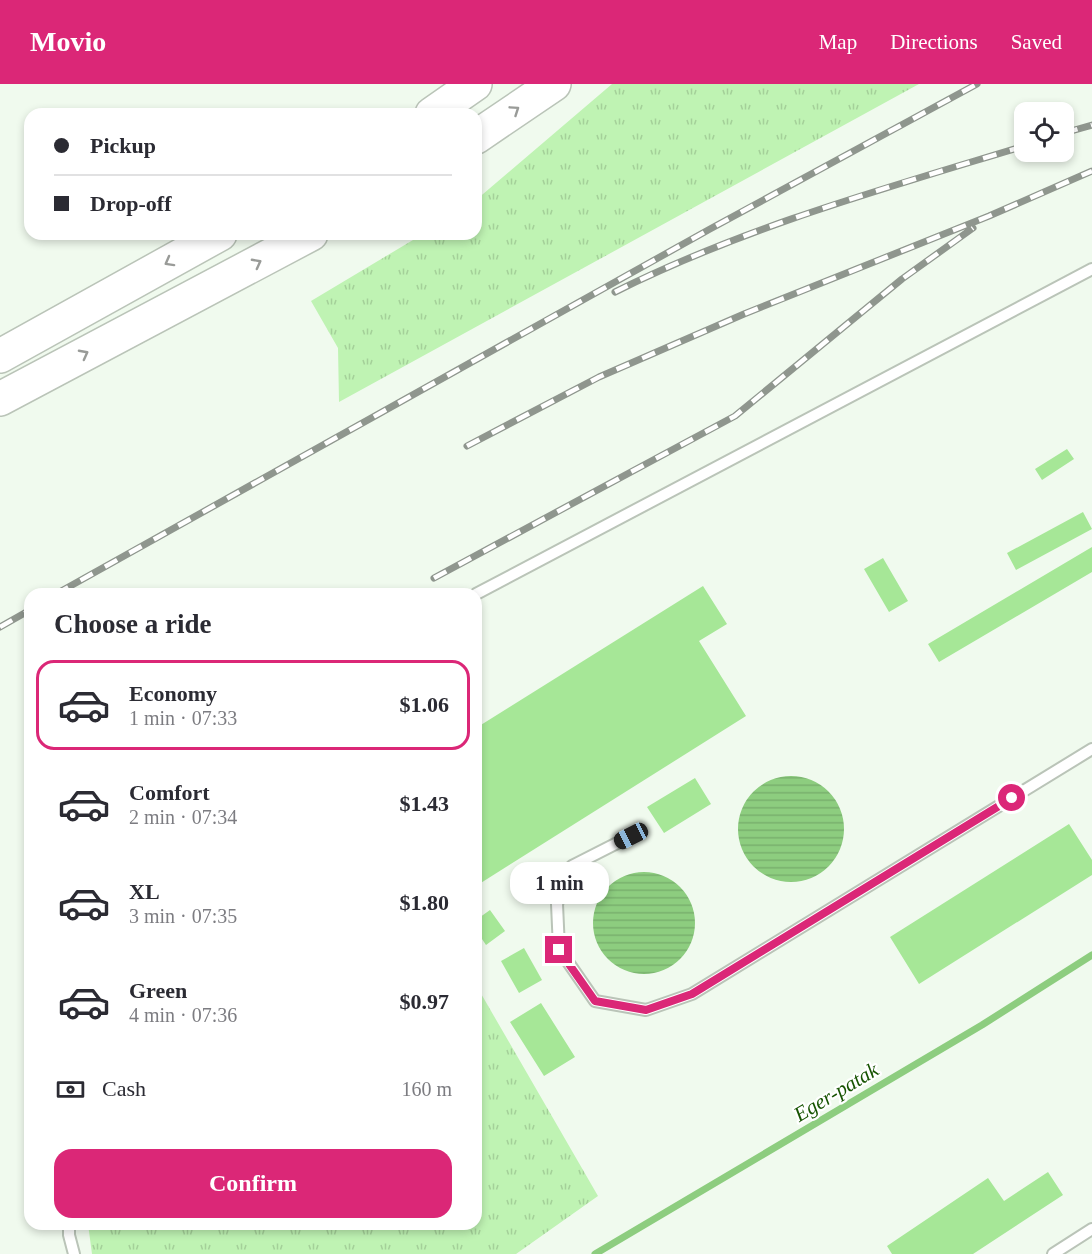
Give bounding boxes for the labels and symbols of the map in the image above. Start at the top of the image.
one-way arrow [508,106,519,117]
one-way arrow [165,255,175,267]
one-way arrow [250,259,261,270]
one-way arrow [78,350,88,361]
route start [998,784,1025,811]
car [611,820,651,852]
callout: 1 min [510,863,608,905]
route end [545,936,572,963]
water label: Eger-patak [789,1057,883,1127]

